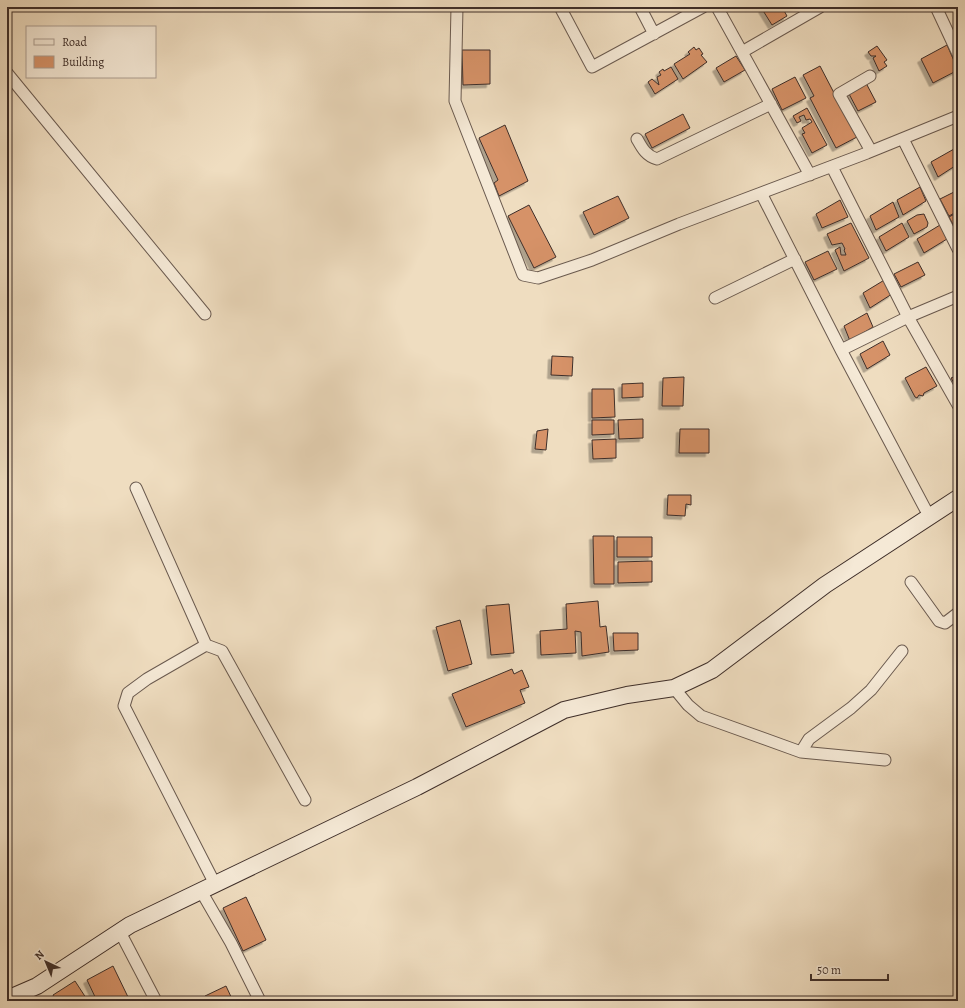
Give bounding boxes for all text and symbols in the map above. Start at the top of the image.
legend [26,26,156,78]
text: Road [62,34,88,50]
text: Building [62,54,104,70]
north arrow [26,942,66,982]
text: N [31,947,47,963]
scale bar [811,956,888,982]
text: 50 m [817,962,841,978]

